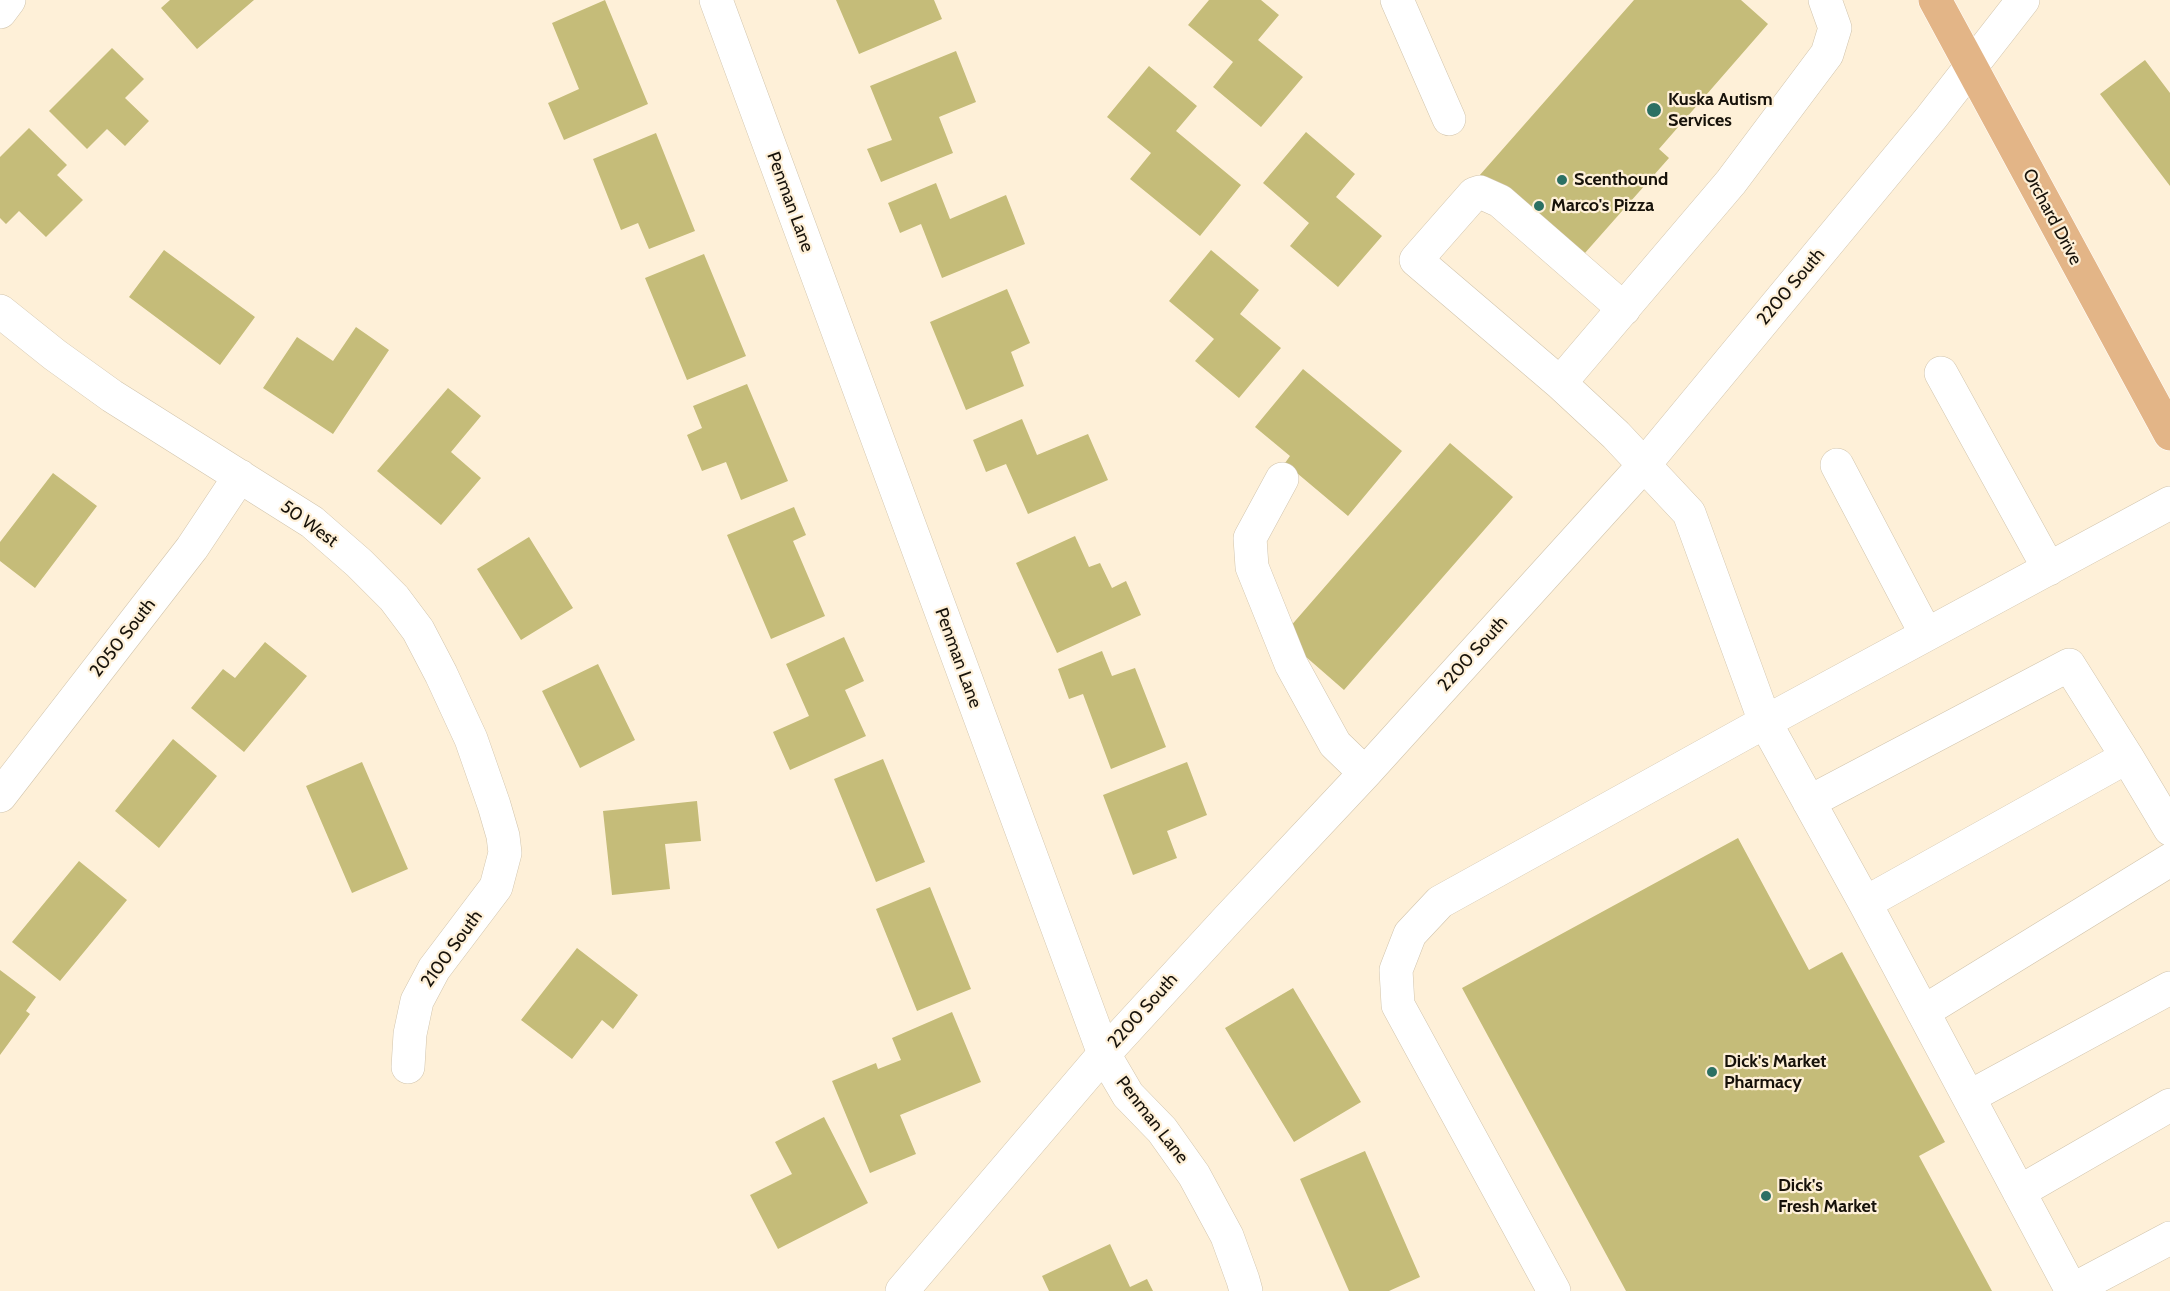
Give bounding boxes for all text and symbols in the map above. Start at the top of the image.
place label: Kuska Autism Services [1668,89,1773,132]
marker: Kuska Autism Services [1645,101,1663,119]
street label: Penman Lane [762,149,818,255]
street label: Orchard Drive [2018,165,2086,269]
place label: Scenthound [1574,169,1668,191]
marker: Scenthound [1555,173,1569,187]
place label: Marco's Pizza [1551,195,1654,217]
marker: Marco's Pizza [1532,199,1546,213]
street label: 2200 South [1753,244,1829,330]
street label: 50 West [276,496,342,552]
street label: 2050 South [86,594,160,682]
street label: Penman Lane [930,605,986,711]
street label: 2200 South [1434,612,1512,696]
street label: 2100 South [417,906,487,992]
street label: 2200 South [1104,969,1182,1053]
place label: Dick's Market Pharmacy [1724,1051,1826,1094]
marker: Dick's Market Pharmacy [1705,1065,1719,1079]
street label: Penman Lane [1111,1072,1193,1168]
place label: Dick's Fresh Market [1778,1175,1877,1218]
marker: Dick's Fresh Market [1759,1189,1773,1203]

